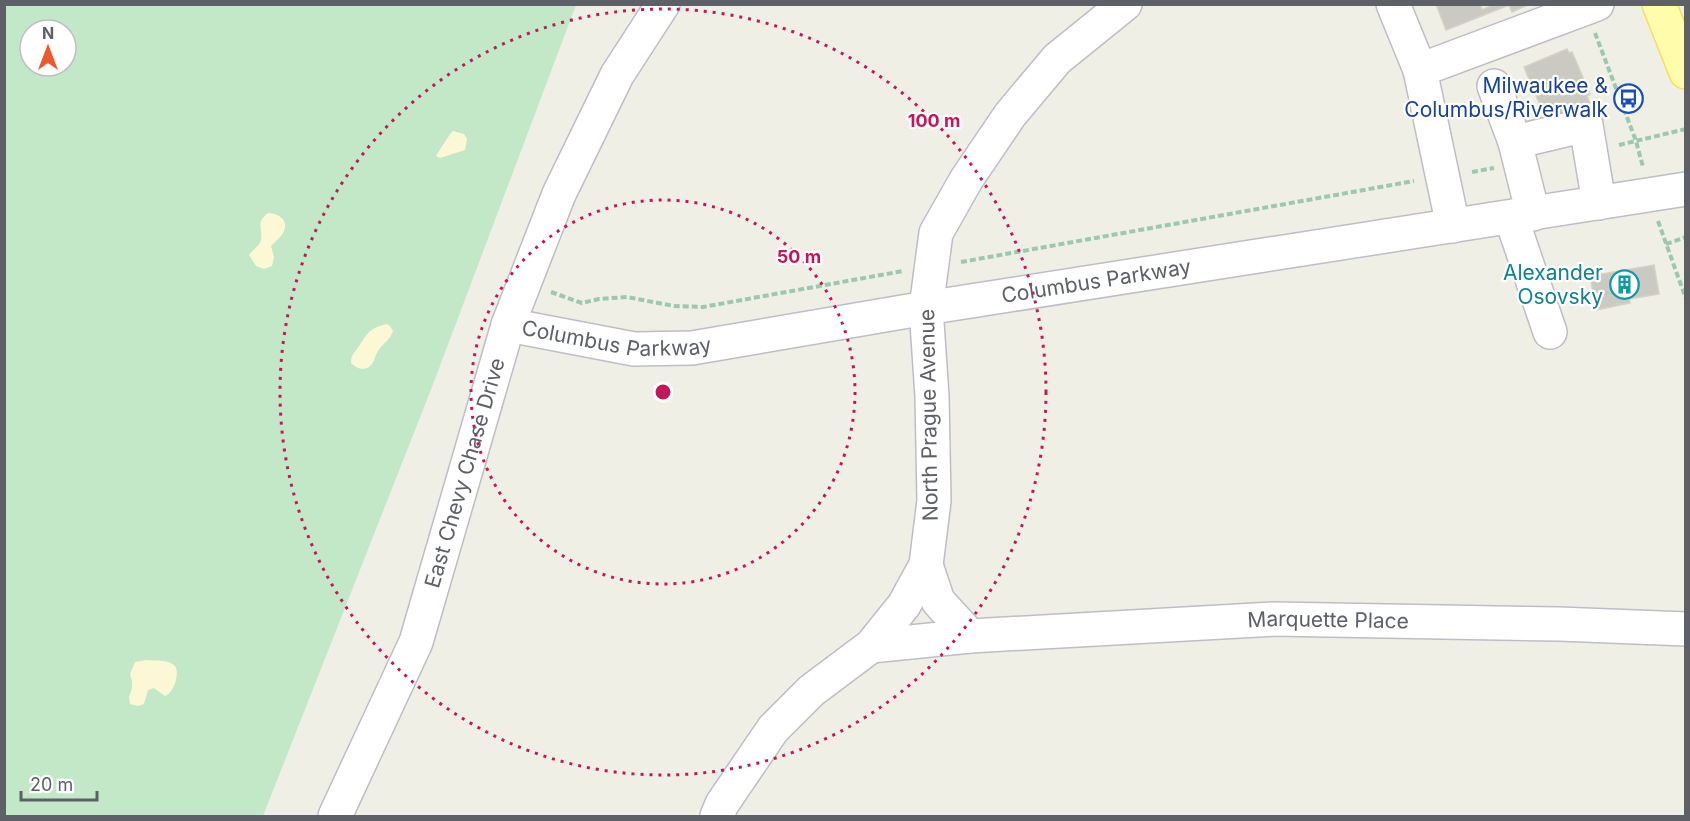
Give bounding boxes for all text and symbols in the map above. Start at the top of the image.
north arrow [18,18,78,78]
text: N [42,23,54,43]
place label: Milwaukee & Columbus/Riverwalk [1404,73,1608,122]
bus stop icon: Milwaukee & Columbus/Riverwalk [1613,82,1645,114]
text: 100 m [908,110,960,131]
text: 50 m [777,246,821,267]
street label: Columbus Parkway [1000,254,1193,308]
place label: Alexander Osovsky [1503,260,1603,309]
building icon: Alexander Osovsky [1608,269,1640,301]
street label: North Prague Avenue [914,309,943,521]
street label: Columbus Parkway [520,315,713,362]
street label: East Chevy Chase Drive [419,355,510,591]
centre of rings [653,382,673,402]
street label: Marquette Place [1247,606,1409,633]
scale bar [21,764,98,802]
text: 20 m [30,774,73,795]

